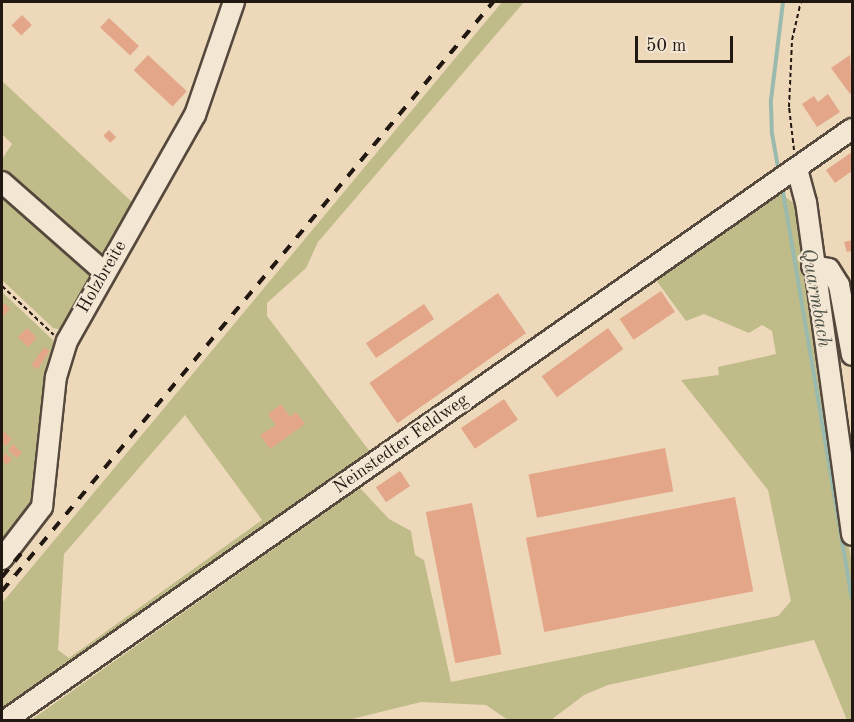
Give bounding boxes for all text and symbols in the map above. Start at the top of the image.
scale bar [638,24,736,62]
text: 50 m [646,37,686,55]
street label: Holzbreite [73,237,131,317]
water label: Quarmbach [794,247,836,349]
street label: Neinstedter Feldweg [329,389,473,499]

